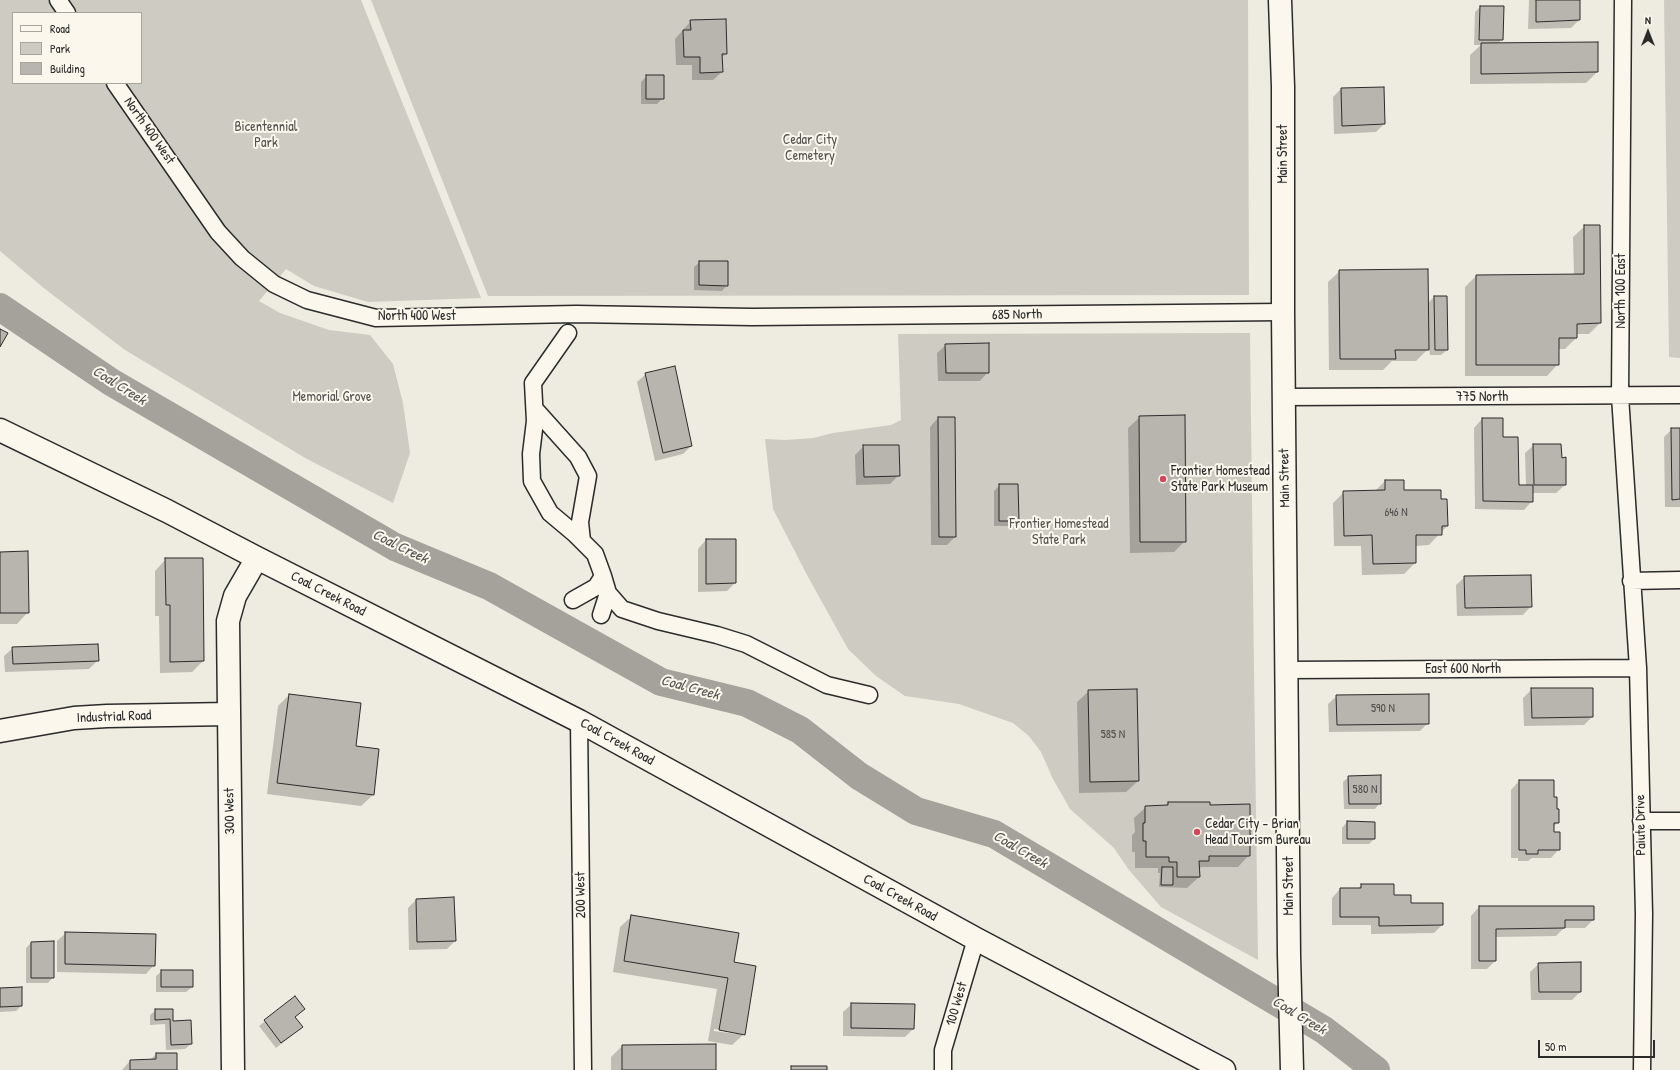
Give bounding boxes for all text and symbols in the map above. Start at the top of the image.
legend [12,12,142,84]
north arrow [1628,12,1668,52]
text: N [1645,13,1651,27]
text: Road [50,20,70,37]
text: Park [50,40,70,57]
text: Building [50,60,85,77]
street label: North 400 West [120,94,178,168]
park label: Bicentennial Park [235,119,297,152]
street label: Main Street [1275,124,1291,184]
park label: Cedar City Cemetery [783,132,837,164]
street label: North 100 East [1613,253,1629,329]
street label: 685 North [992,306,1042,324]
street label: North 400 West [378,308,456,324]
water label: Coal Creek [89,363,149,409]
park label: Memorial Grove [293,389,371,405]
street label: 775 North [1456,389,1508,405]
street label: Main Street [1276,448,1294,508]
place label: Frontier Homestead State Park Museum [1171,463,1270,496]
marker: Frontier Homestead State Park Museum [1158,474,1168,484]
house number: 646 N [1384,506,1408,520]
park label: Frontier Homestead State Park [1010,516,1108,548]
water label: Coal Creek [369,526,431,568]
street label: Coal Creek Road [288,568,368,620]
street label: East 600 North [1425,661,1501,677]
water label: Coal Creek [659,672,721,704]
house number: 590 N [1371,702,1395,716]
street label: Industrial Road [76,707,152,727]
street label: Coal Creek Road [577,715,657,769]
house number: 585 N [1101,728,1125,742]
house number: 580 N [1353,783,1377,797]
street label: 300 West [221,788,239,834]
street label: Paiute Drive [1632,794,1650,856]
place label: Cedar City - Brian Head Tourism Bureau [1205,816,1310,848]
water label: Coal Creek [990,827,1050,873]
marker: Cedar City - Brian Head Tourism Bureau [1192,827,1202,837]
street label: Main Street [1281,856,1297,916]
street label: 200 West [572,871,590,919]
street label: Coal Creek Road [860,871,940,925]
street label: 100 West [943,980,971,1028]
water label: Coal Creek [1269,993,1329,1039]
scale bar [1540,1032,1657,1058]
text: 50 m [1545,1038,1566,1055]

